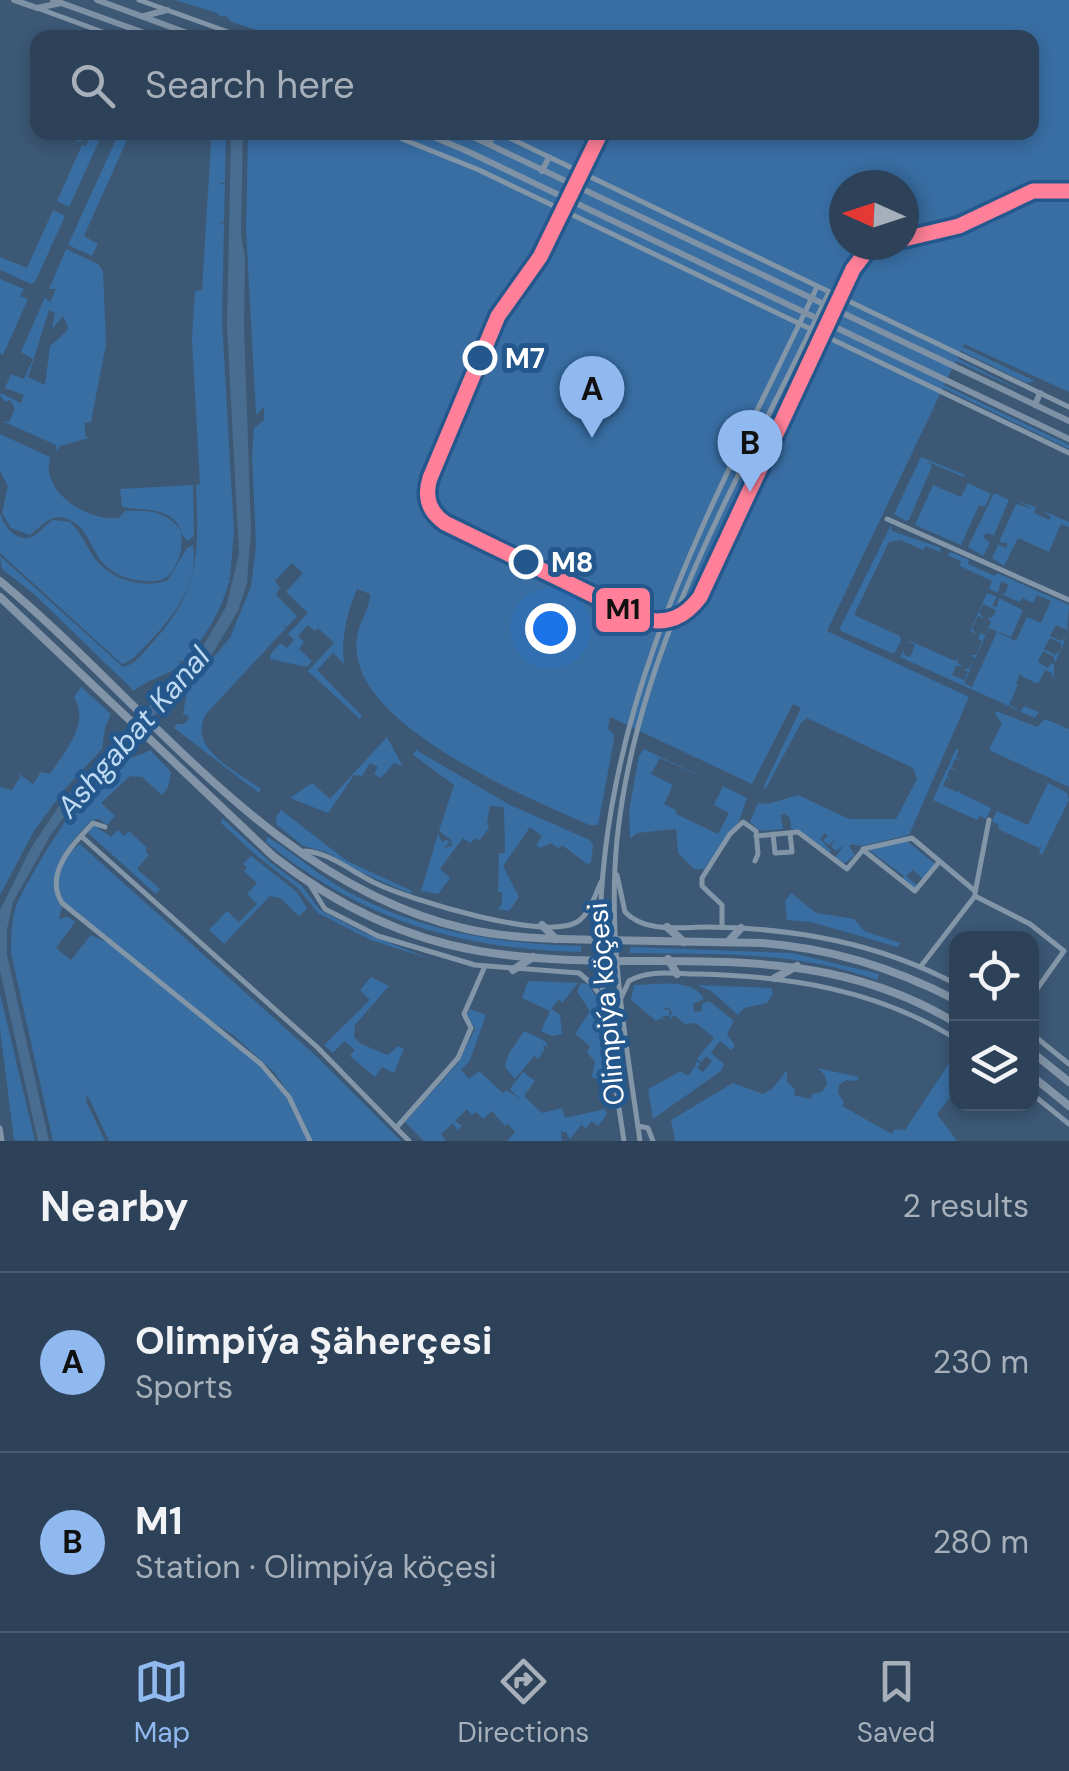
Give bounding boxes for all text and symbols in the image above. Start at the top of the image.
search box [30,30,1039,140]
icon: search [65,58,120,113]
text: Search here [145,60,355,110]
north arrow [829,170,919,260]
place label: M7 [505,340,545,377]
marker: M7 [464,342,496,374]
pin: A [560,356,624,438]
pin: B [718,410,782,492]
place label: M8 [551,544,594,581]
marker: M8 [510,546,542,578]
line badge: M1 [594,586,652,634]
text: M1 [605,591,641,628]
your location [525,603,576,654]
water label: Ashgabat Kanal [47,637,219,827]
street label: Olimpiýa köçesi [579,901,633,1107]
map controls [949,931,1039,1111]
button: locate [949,931,1039,1021]
button: layers [949,1021,1039,1111]
text: Nearby [40,1179,189,1234]
text: 2 results [903,1185,1029,1227]
text: Olimpiýa Şäherçesi [135,1316,492,1366]
text: A [61,1341,84,1383]
text: 230 m [933,1341,1029,1383]
text: Sports [135,1366,233,1408]
text: M1 [135,1496,183,1546]
text: B [62,1521,83,1563]
text: 280 m [933,1521,1029,1563]
text: Station · Olimpiýa köçesi [135,1546,497,1588]
tab: Map [134,1654,190,1751]
tab: Directions [458,1654,589,1751]
tab: Saved [857,1654,935,1751]

